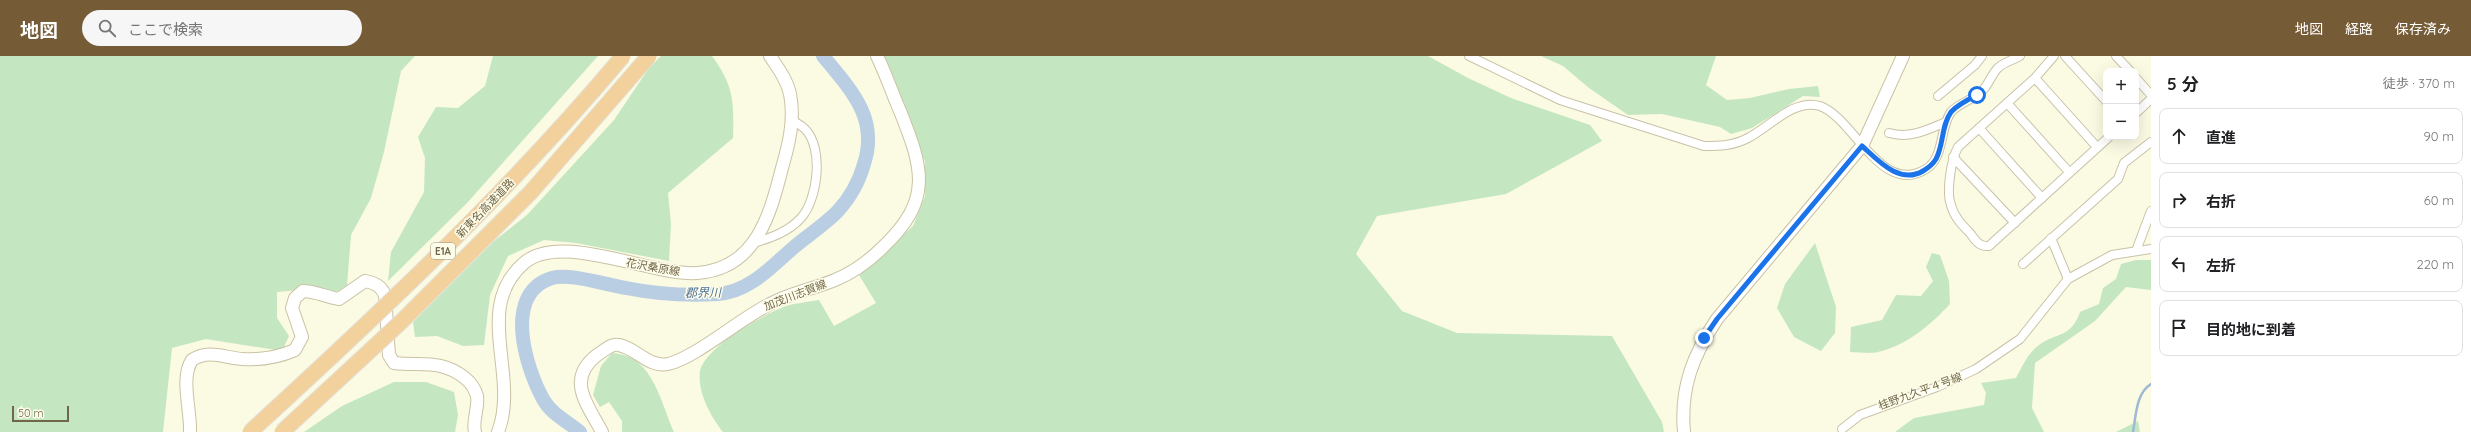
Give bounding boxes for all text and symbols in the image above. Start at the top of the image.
search box [82,10,362,46]
icon: search [96,17,118,39]
text: 地図 [20,18,58,42]
text: ここで検索 [128,20,203,39]
text: 地図 [2295,20,2323,38]
text: 経路 [2345,20,2373,38]
text: 保存済み [2395,20,2451,38]
map controls [2103,68,2139,140]
button: + [2103,68,2139,104]
text: 5 分 [2167,73,2199,94]
text: 徒歩 · 370 m [2383,75,2455,91]
route start [1968,86,1986,104]
button: − [2103,104,2139,140]
icon: ahead [2168,125,2190,147]
text: 直進 [2206,128,2236,147]
text: 90 m [2424,128,2454,144]
street label: 新東名高速道路 [453,175,517,241]
icon: right [2168,189,2190,211]
text: 右折 [2206,192,2236,211]
text: 60 m [2424,192,2454,208]
road number: E1A [431,243,455,259]
icon: left [2168,253,2190,275]
street label: 花沢桑原線 [625,255,681,279]
text: 左折 [2206,256,2236,275]
text: 220 m [2416,256,2454,272]
street label: 加茂川志賀線 [762,277,828,313]
water label: 郡界川 [685,285,723,300]
icon: arrive [2168,317,2190,339]
text: 目的地に到着 [2206,320,2296,339]
route end [1695,329,1713,347]
street label: 桂野九久平４号線 [1876,369,1964,413]
scale bar [12,404,69,423]
text: 50 m [18,406,44,420]

